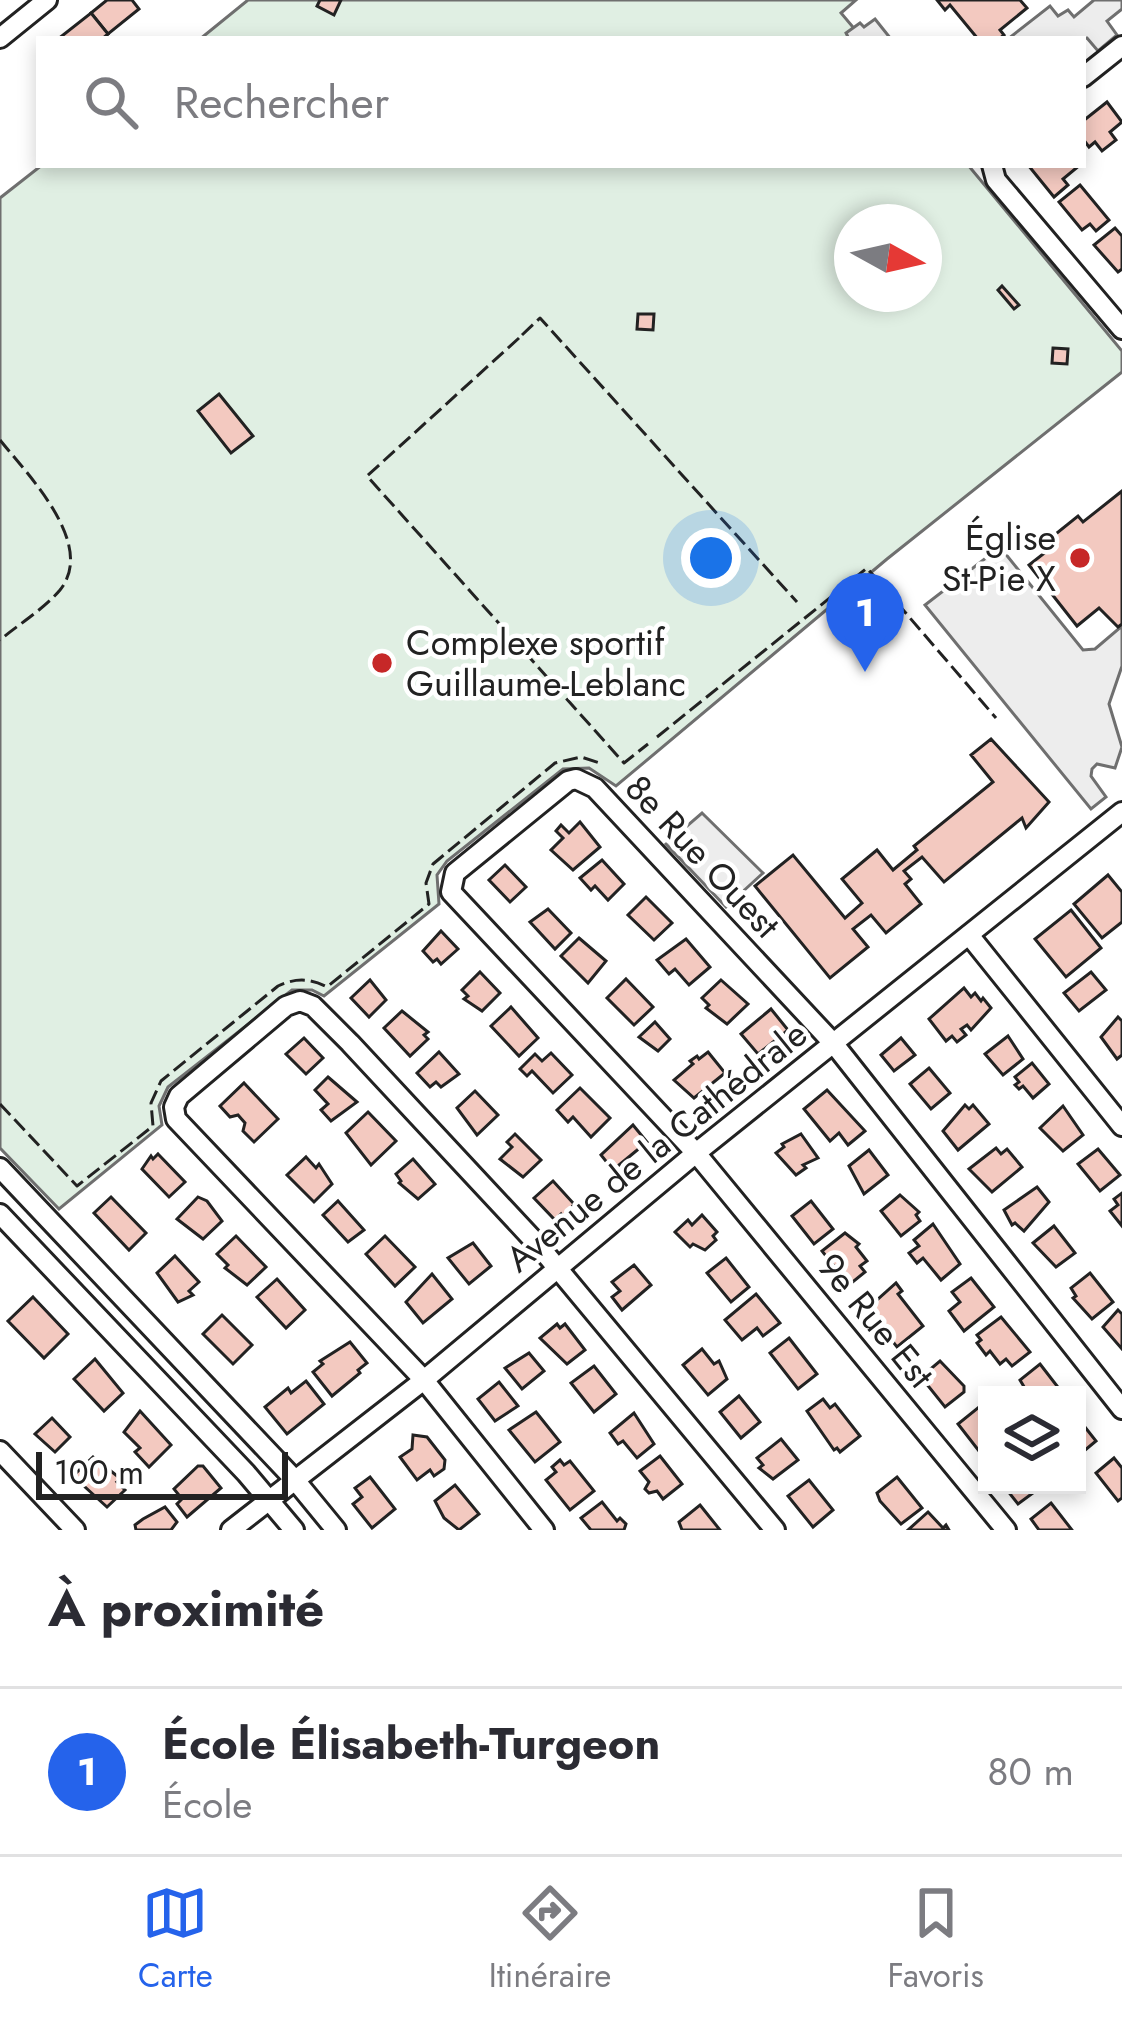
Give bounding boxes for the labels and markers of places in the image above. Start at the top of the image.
place label: Église St-Pie X [942,511,1056,604]
marker: Église St-Pie X [1067,545,1093,571]
pin: 1 [826,573,904,672]
place label: Complexe sportif Guillaume-Leblanc [406,616,686,709]
marker: Complexe sportif Guillaume-Leblanc [369,650,395,676]

